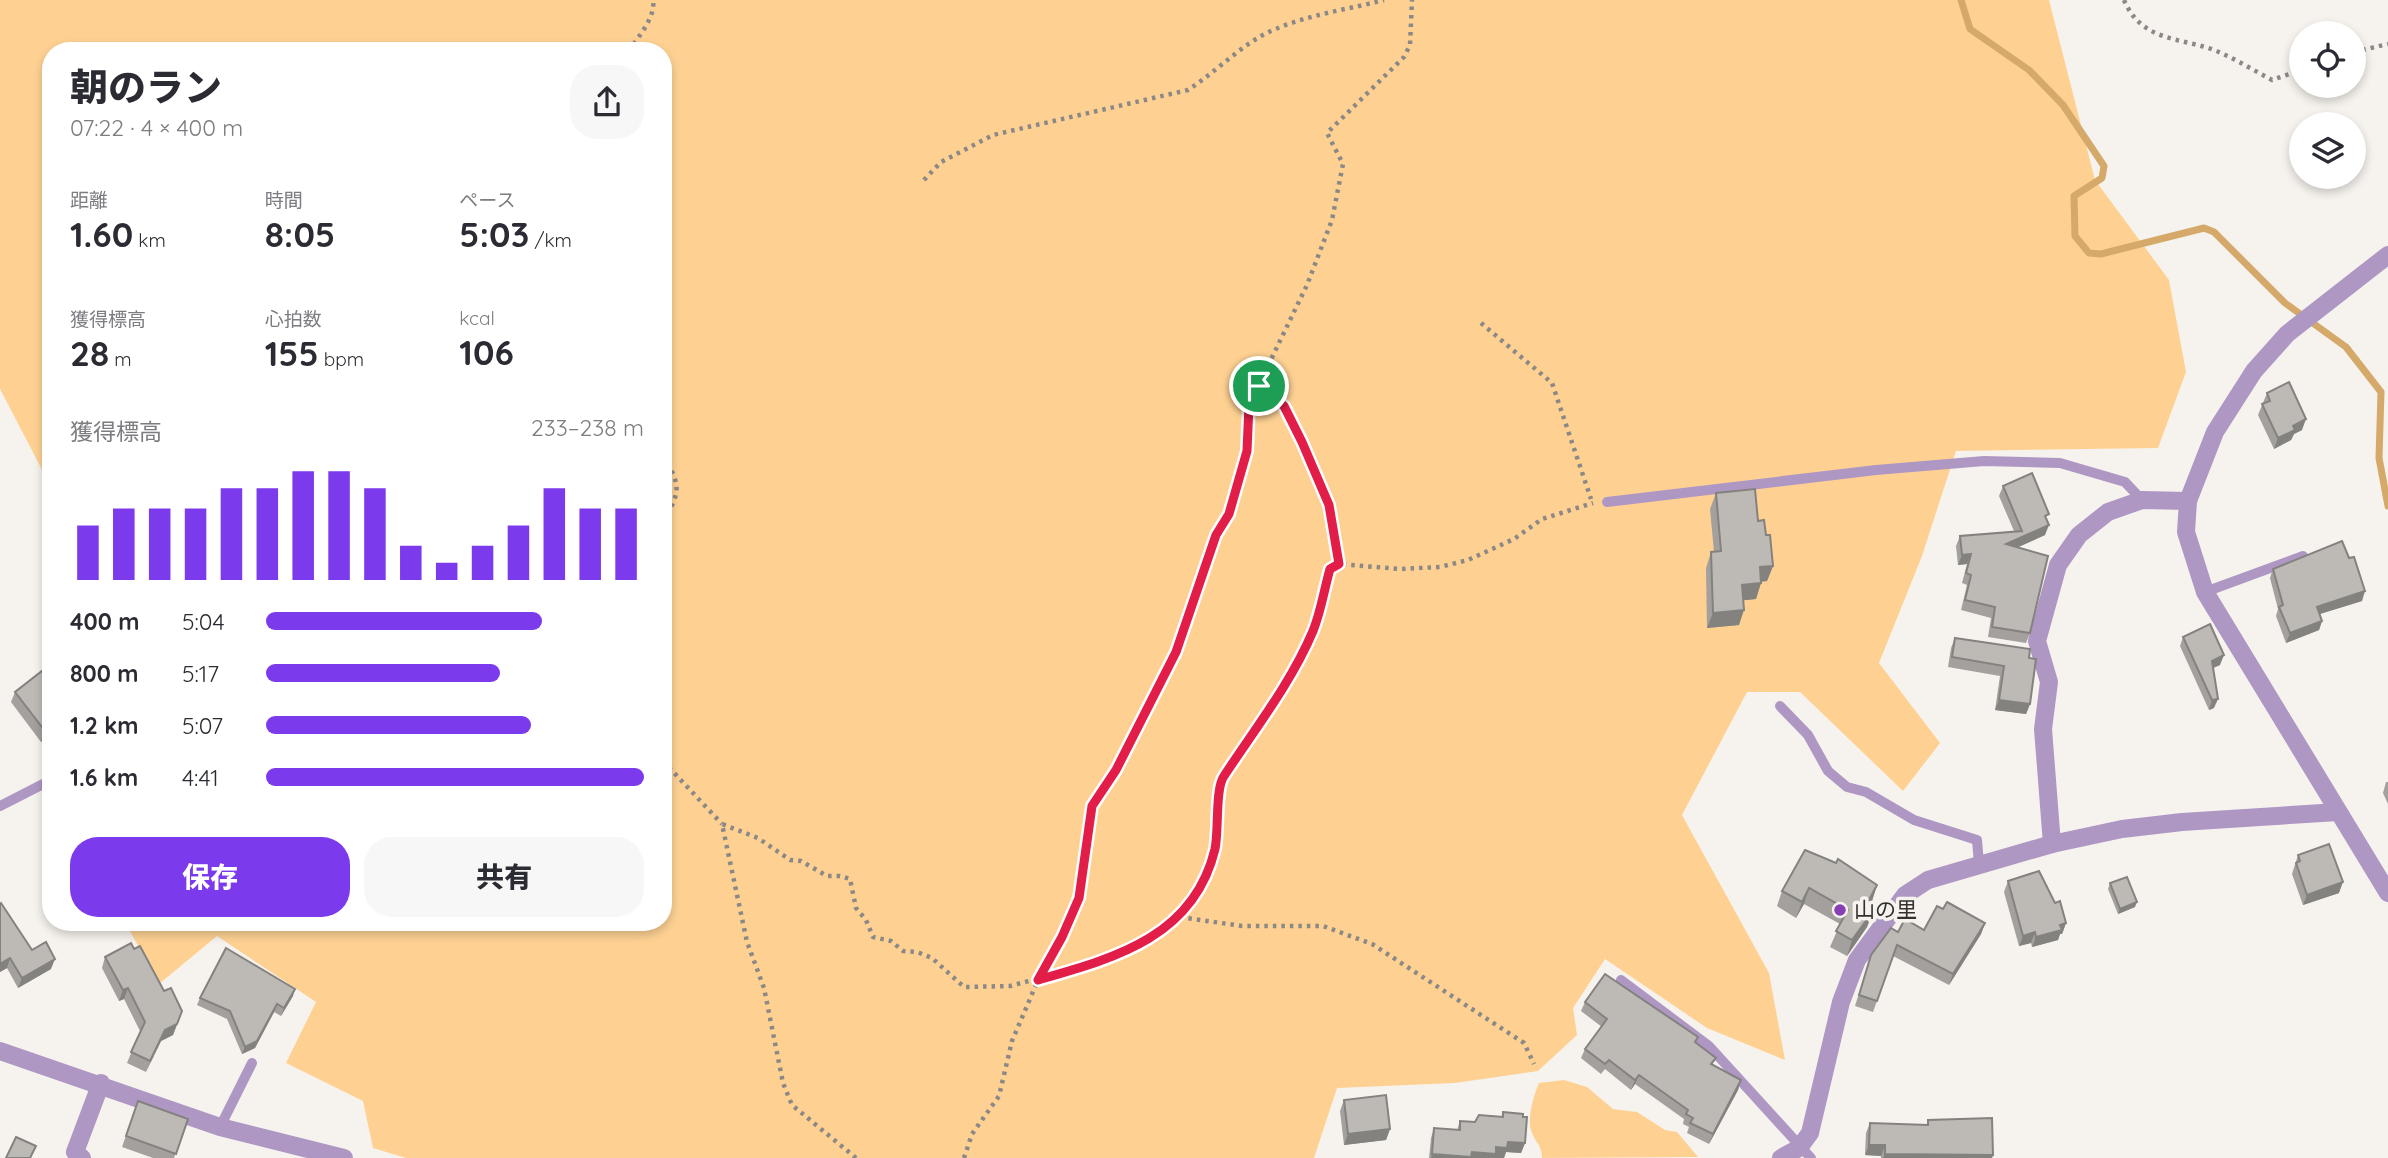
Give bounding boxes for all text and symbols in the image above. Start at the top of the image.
map controls [2289,21,2366,189]
button: locate [2289,21,2366,98]
text: 朝のラン [70,63,222,111]
button: share [570,65,644,139]
button: layers [2289,112,2366,189]
text: 07:22 · 4 × 400 m [70,113,243,142]
text: 距離 [70,188,108,212]
text: 時間 [265,188,303,212]
text: ペース [459,188,515,212]
text: 1.60 [70,212,133,256]
text: 8:05 [265,212,335,256]
text: 5:03 [459,212,529,256]
text: km [133,228,166,252]
text: /km [529,228,572,252]
text: kcal [459,306,495,330]
text: 獲得標高 [70,307,146,331]
text: 心拍数 [265,307,322,331]
text: 106 [459,330,514,374]
text: 28 [70,331,109,375]
text: 155 [265,331,319,375]
text: m [109,347,132,371]
text: bpm [319,347,364,371]
pin [1229,356,1289,416]
icon: arrive [1240,367,1278,405]
text: 233–238 m [531,413,644,442]
text: 獲得標高 [70,417,162,446]
text: 400 m [70,607,139,636]
text: 5:04 [182,607,225,636]
text: 800 m [70,659,139,688]
text: 5:17 [182,659,219,688]
text: 1.2 km [70,711,139,740]
text: 5:07 [182,711,223,740]
text: 1.6 km [70,763,138,792]
text: 4:41 [182,763,219,792]
button: 保存 [70,837,350,917]
button: 共有 [364,837,644,917]
place label: 山の里 [1854,896,1917,922]
marker: 山の里 [1832,902,1848,918]

